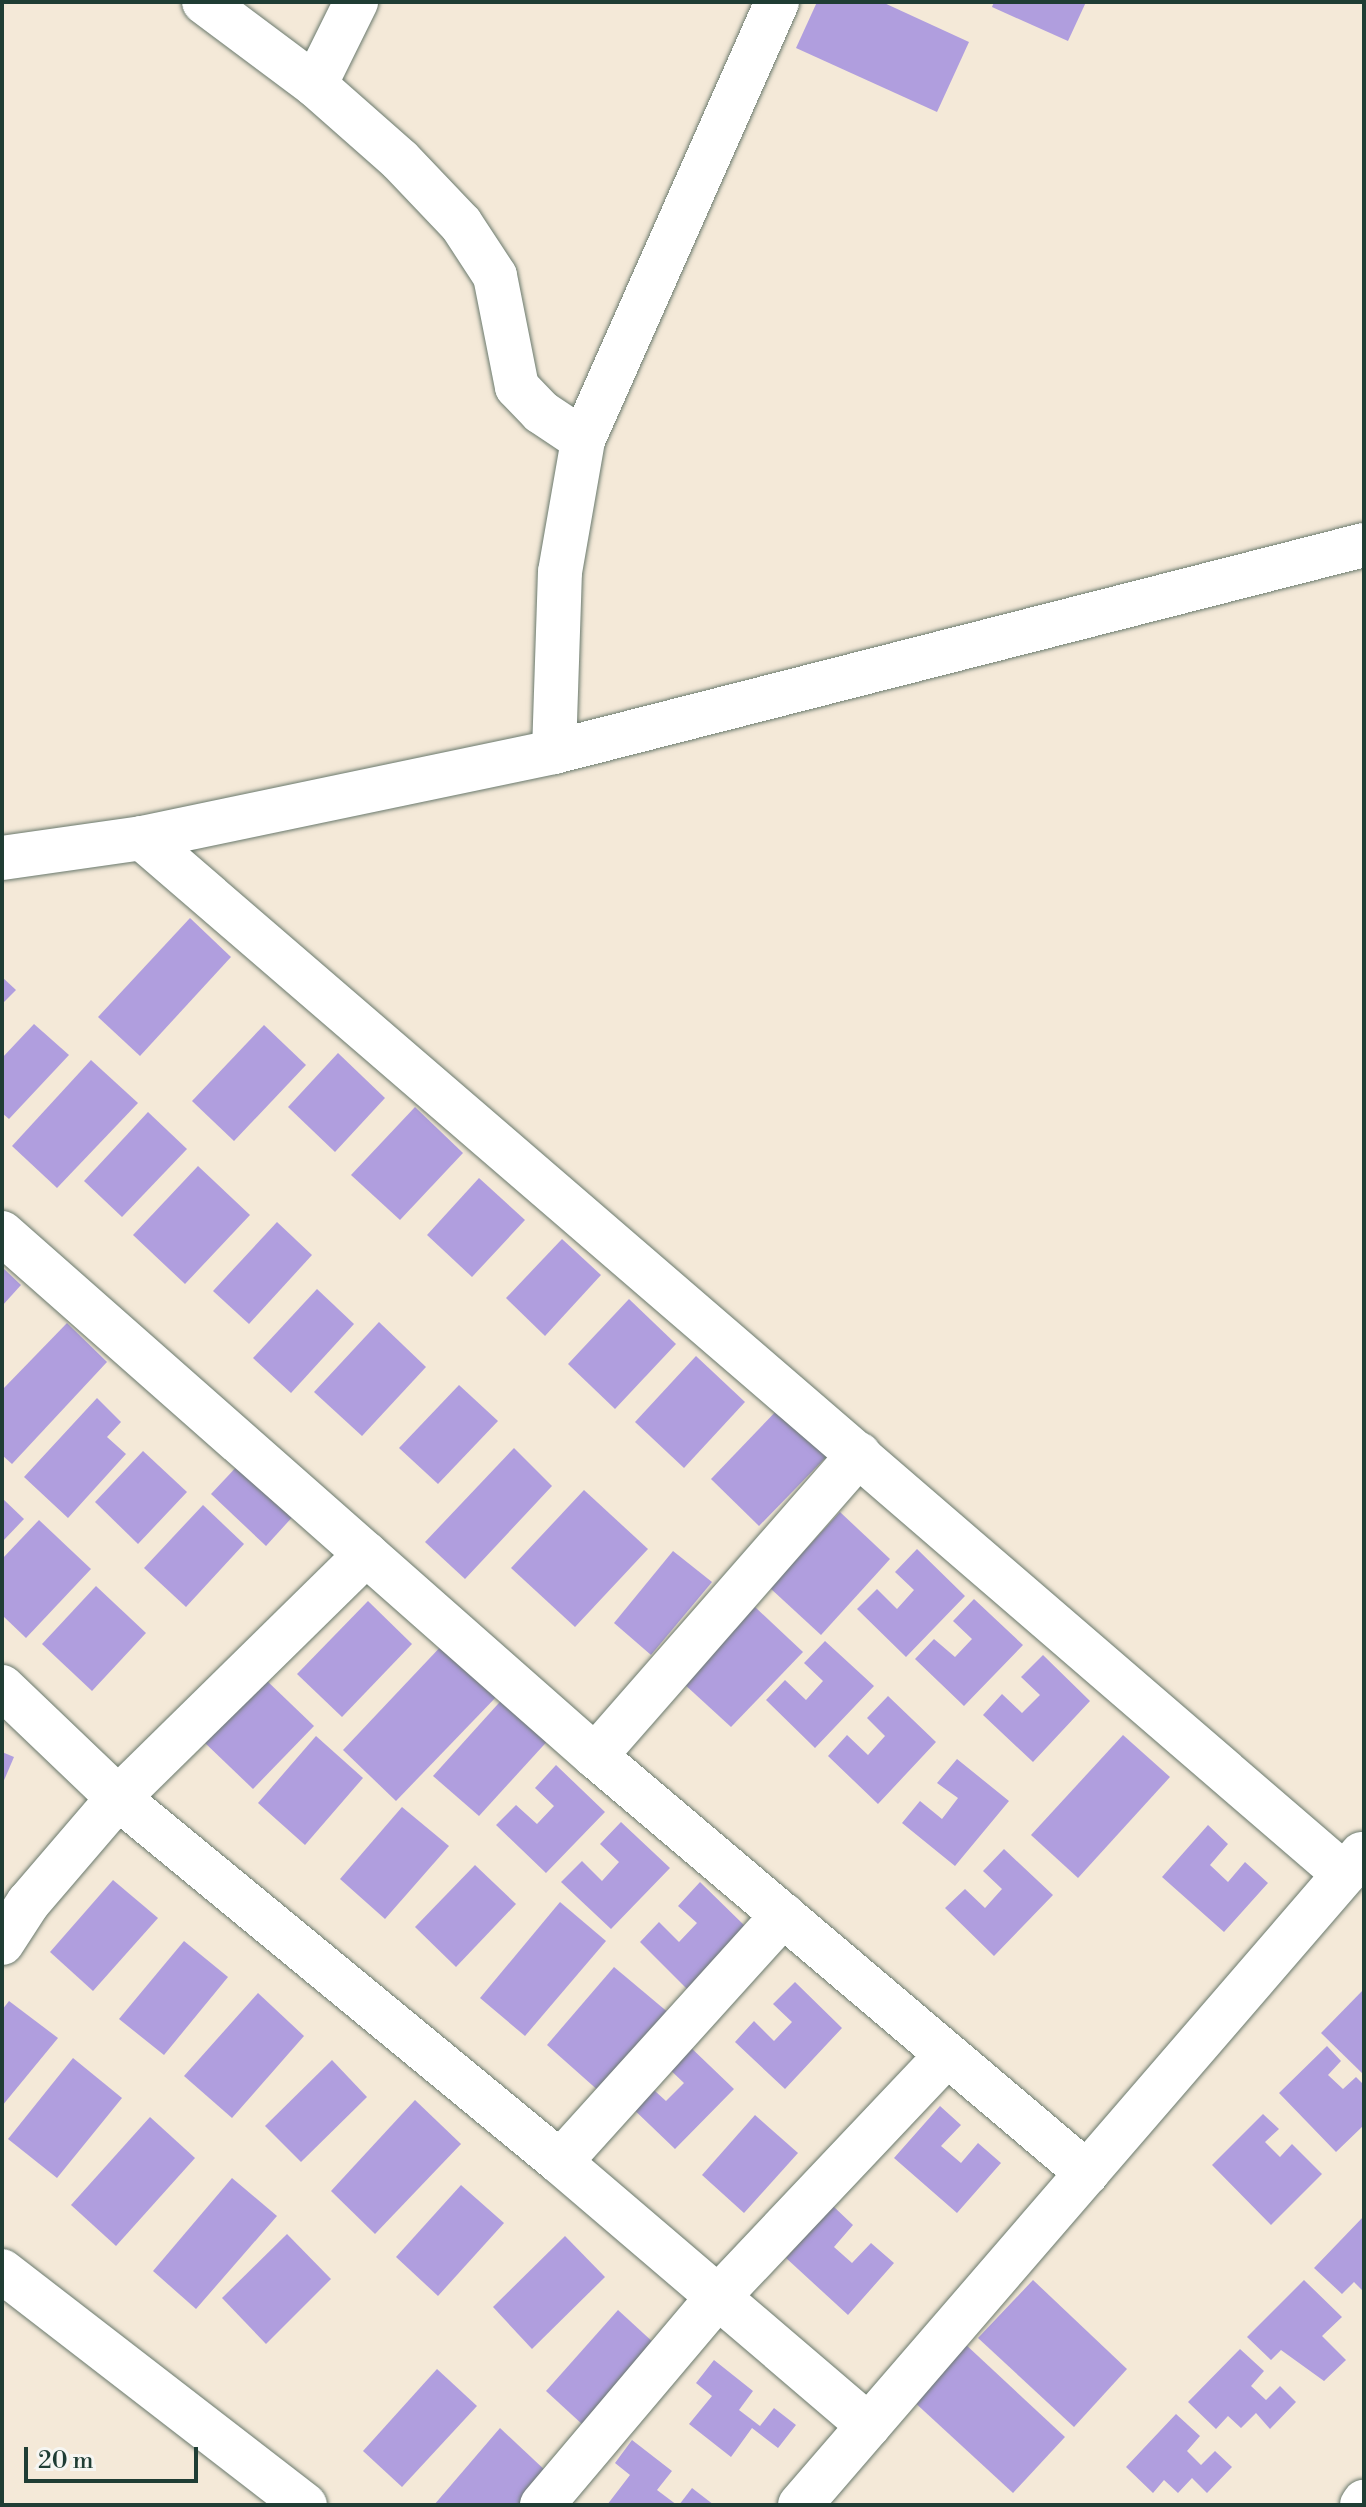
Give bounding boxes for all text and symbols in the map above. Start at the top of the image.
scale bar [28,2431,202,2481]
text: 20 m [38,2446,94,2476]

